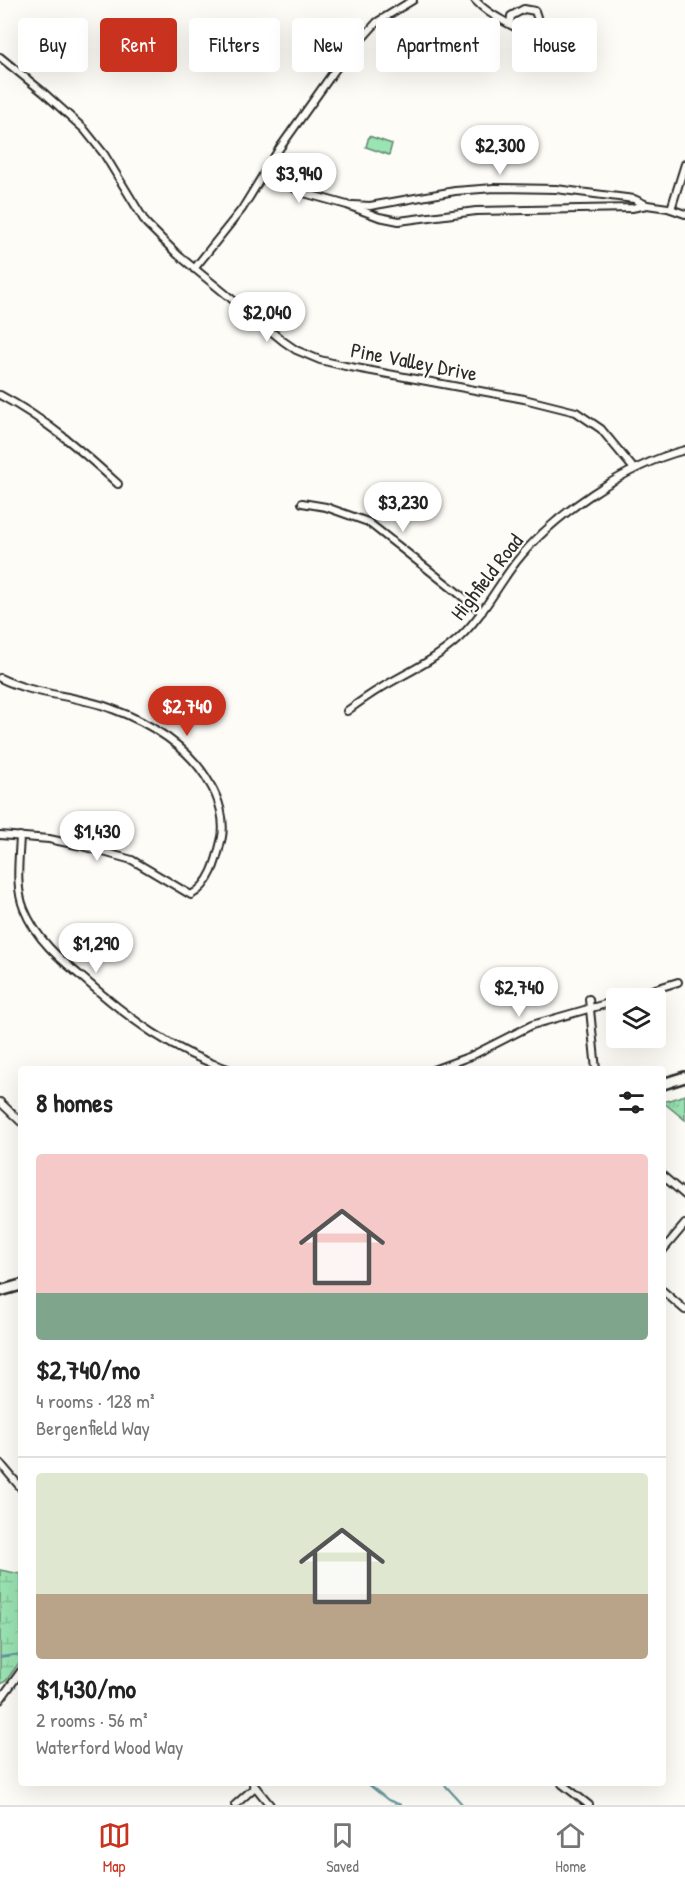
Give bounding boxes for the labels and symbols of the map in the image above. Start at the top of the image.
pin: $2,300 [451,125,549,176]
pin: $3,940 [250,153,348,204]
pin: $2,040 [218,292,316,343]
street label: Pine Valley Drive [348,335,480,388]
pin: $3,230 [354,482,452,533]
street label: Highfield Road [444,527,530,626]
pin: $2,740 [138,686,236,737]
pin: $1,430 [48,811,146,862]
pin: $1,290 [47,923,145,974]
pin: $2,740 [470,967,568,1018]

